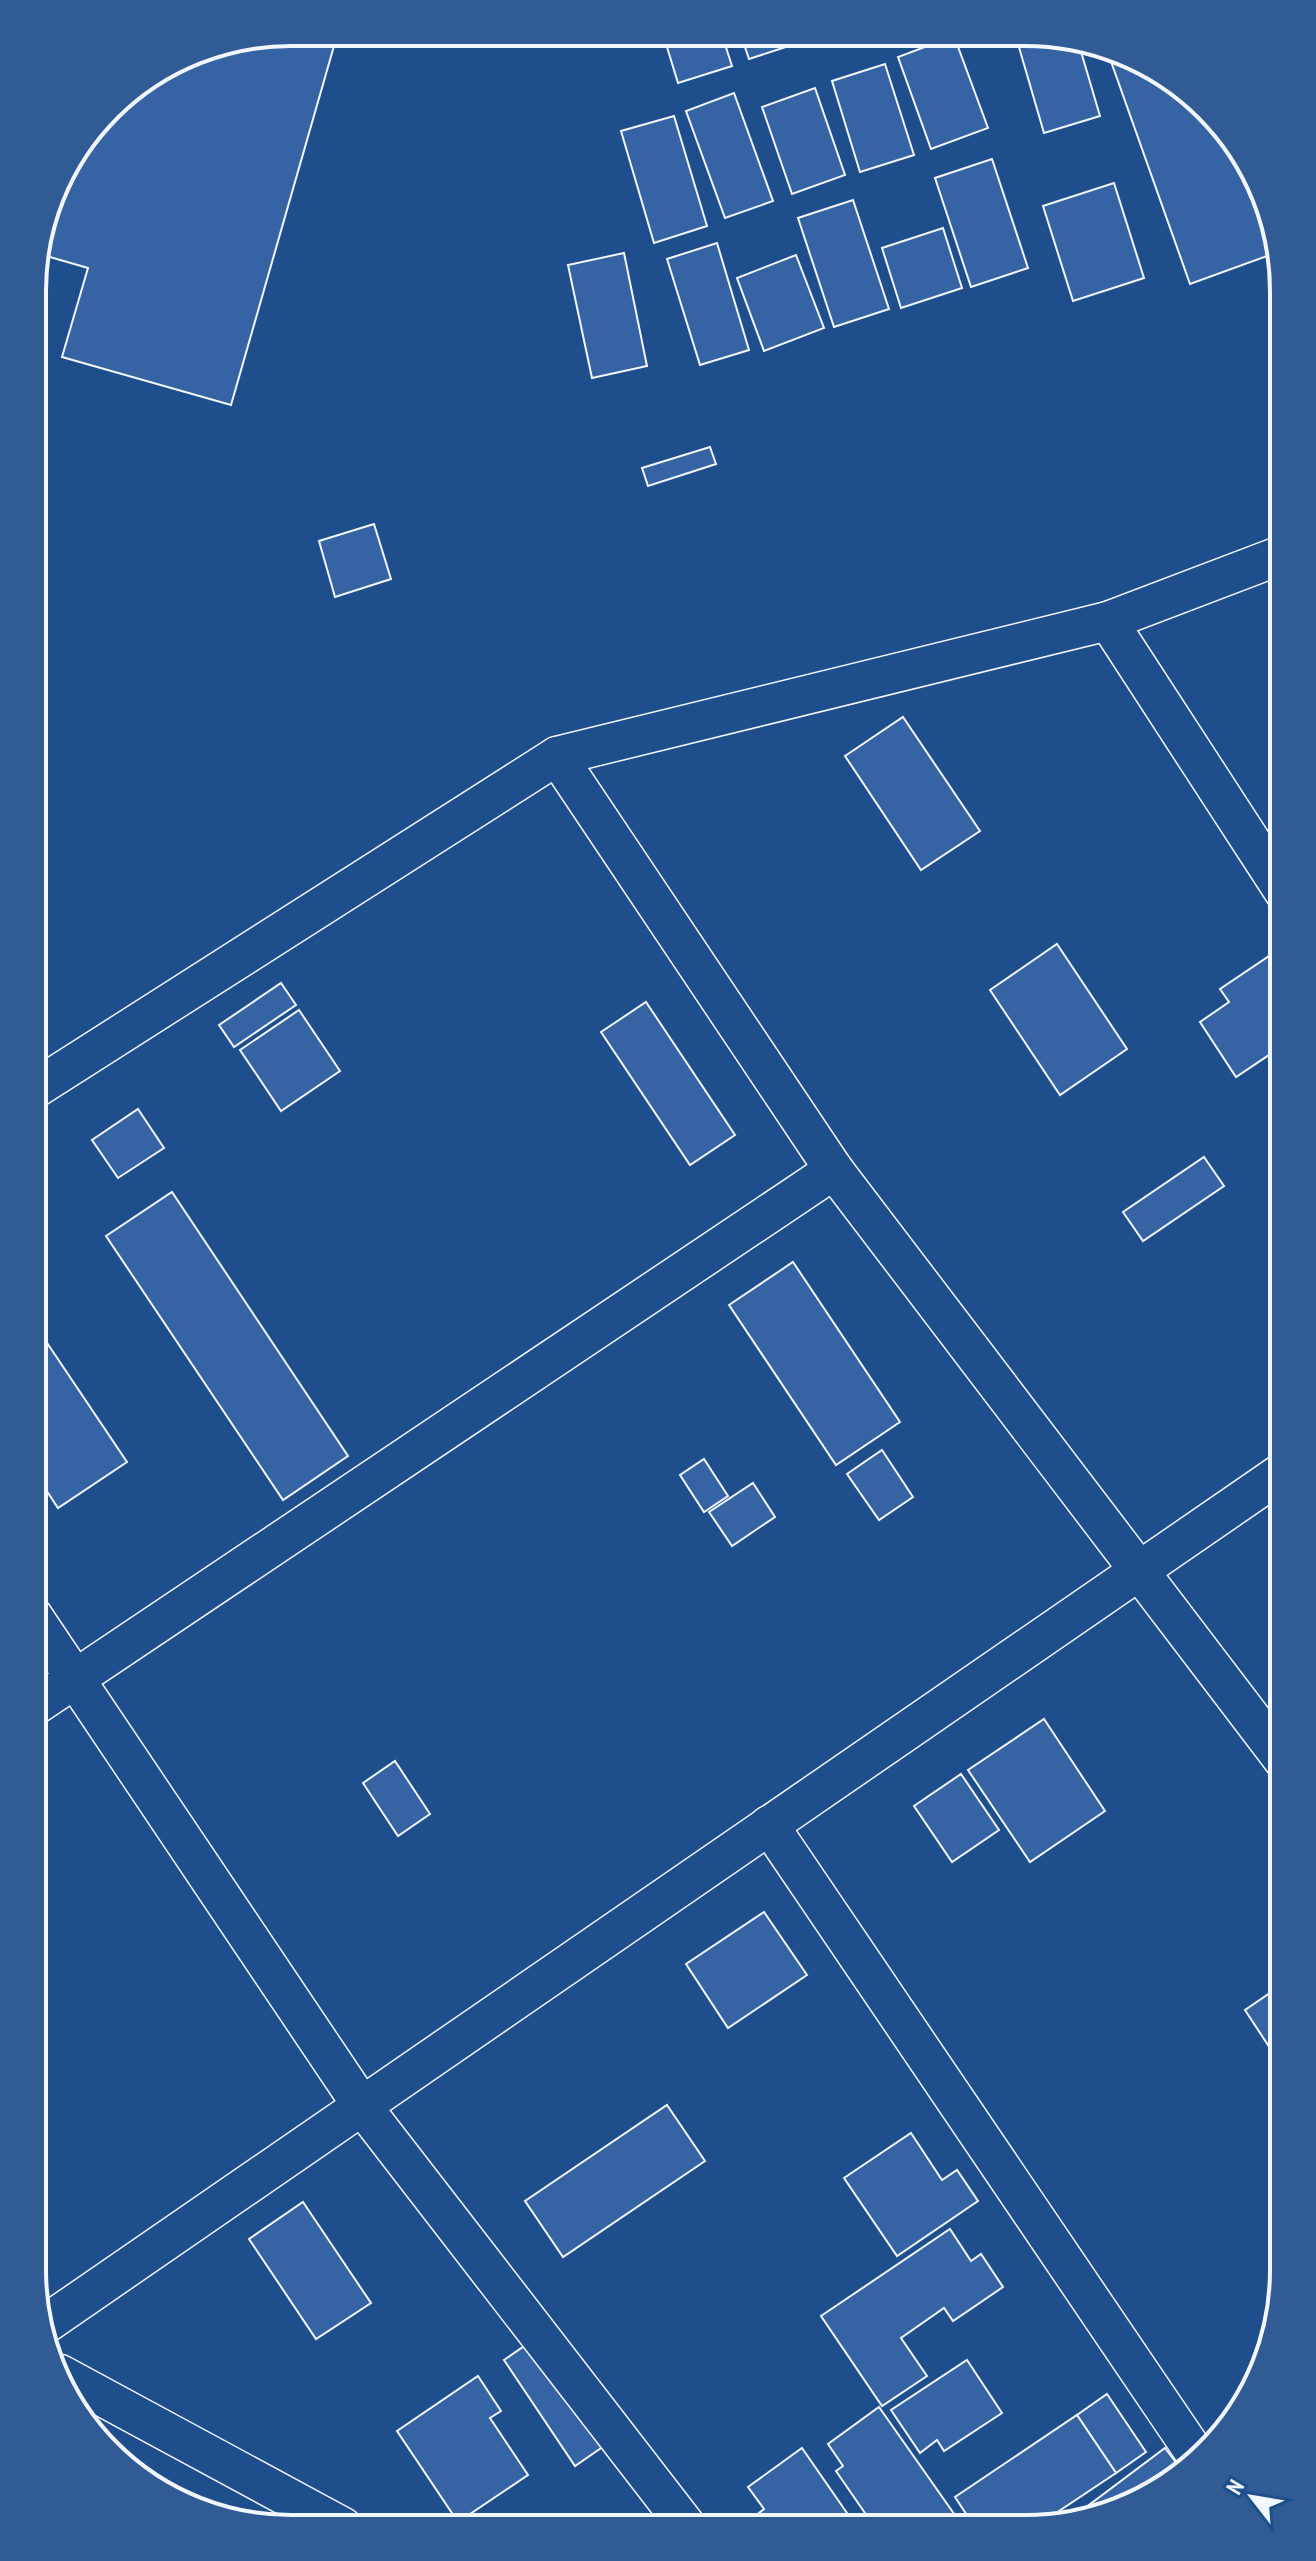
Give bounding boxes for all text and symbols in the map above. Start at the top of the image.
north arrow [1212,2457,1292,2537]
text: N [1220,2474,1250,2499]

